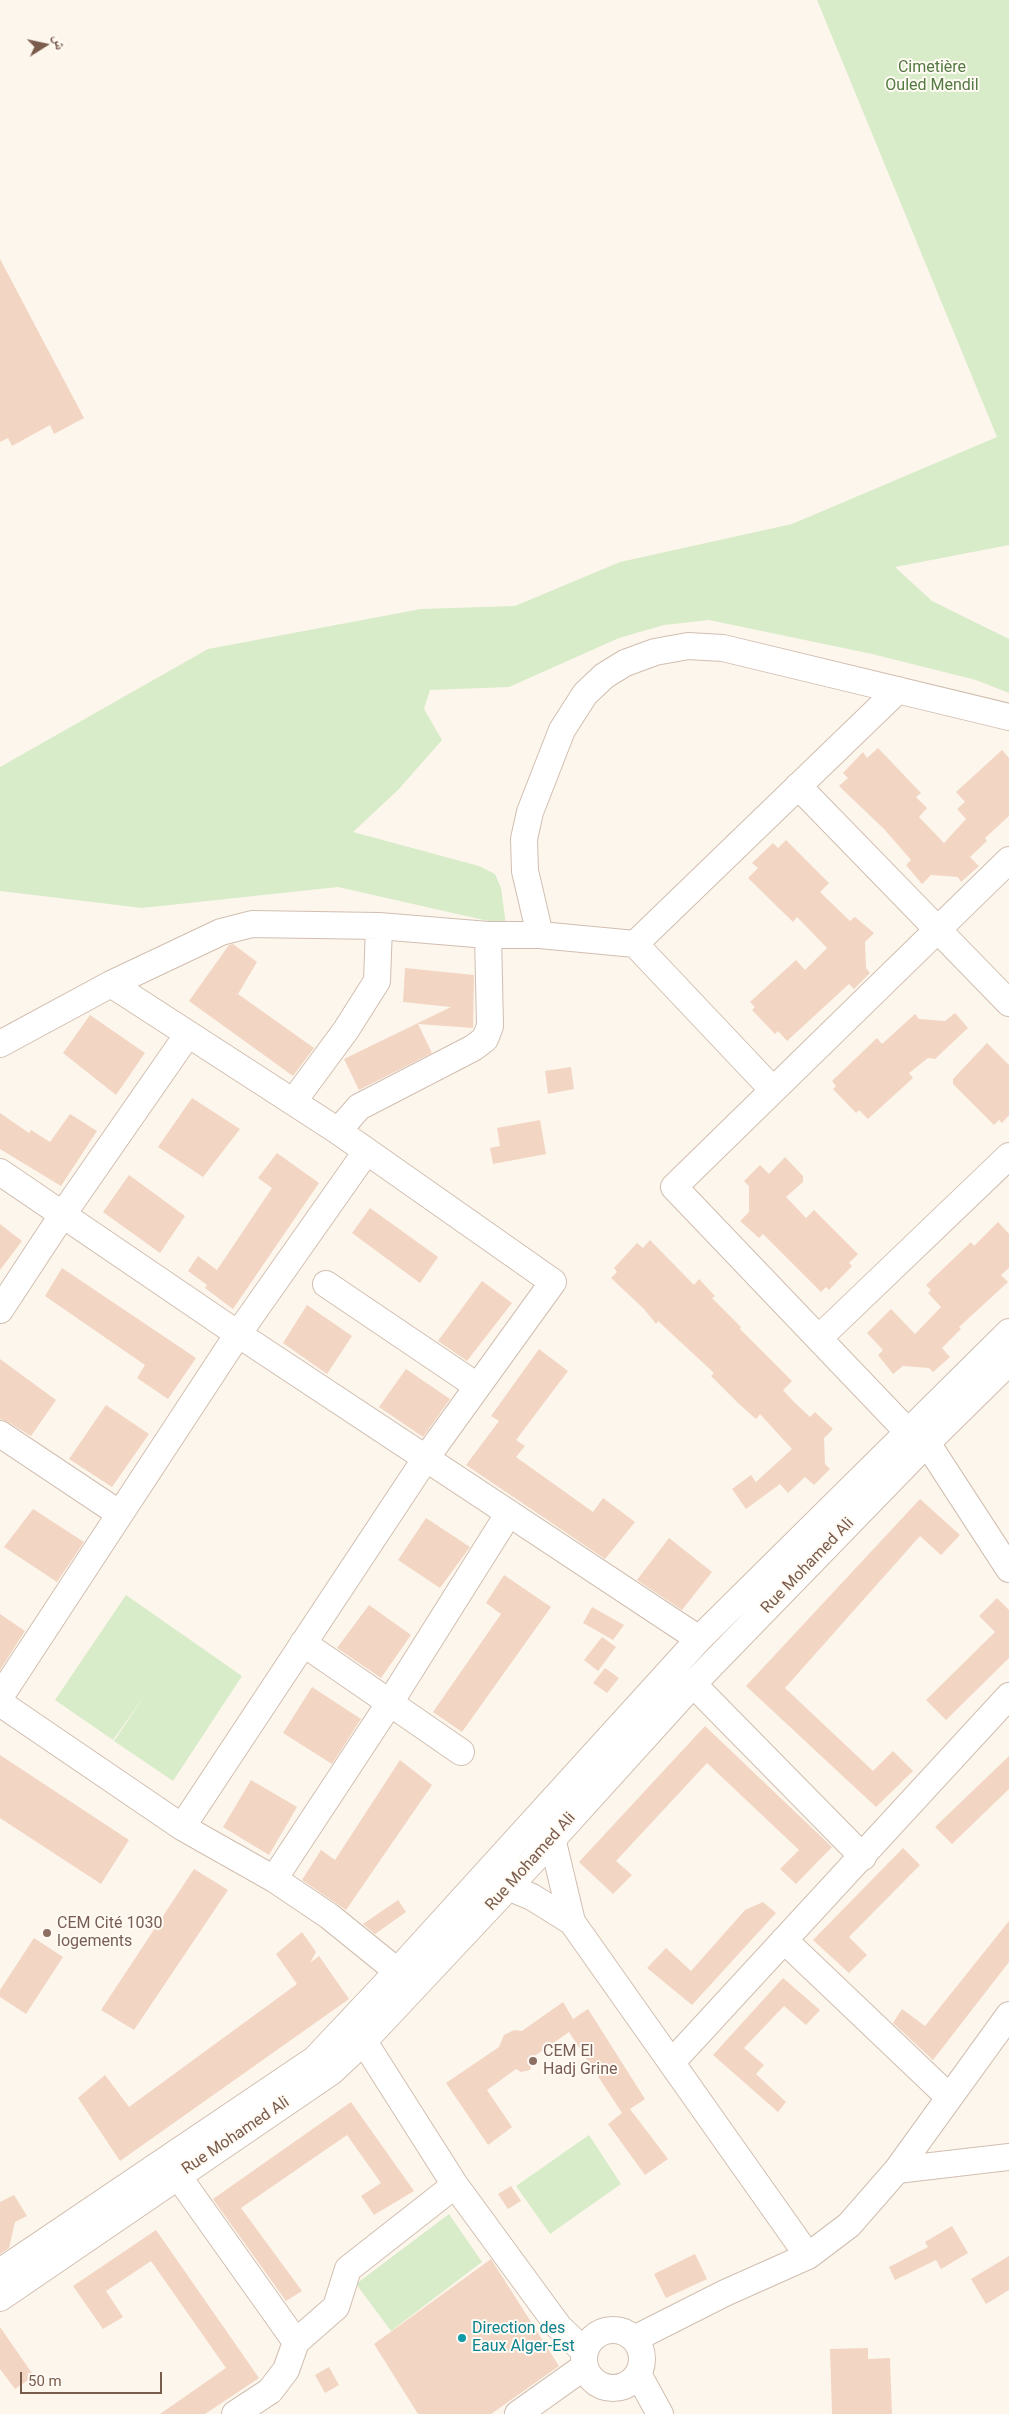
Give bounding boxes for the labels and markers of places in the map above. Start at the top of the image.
place label: CEM Cité 1030 logements [57,1914,162,1952]
marker: CEM Cité 1030 logements [41,1927,53,1939]
place label: CEM El Hadj Grine [543,2042,617,2080]
marker: CEM El Hadj Grine [527,2055,539,2067]
place label: Direction des Eaux Alger-Est [472,2319,575,2357]
marker: Direction des Eaux Alger-Est [456,2332,468,2344]

